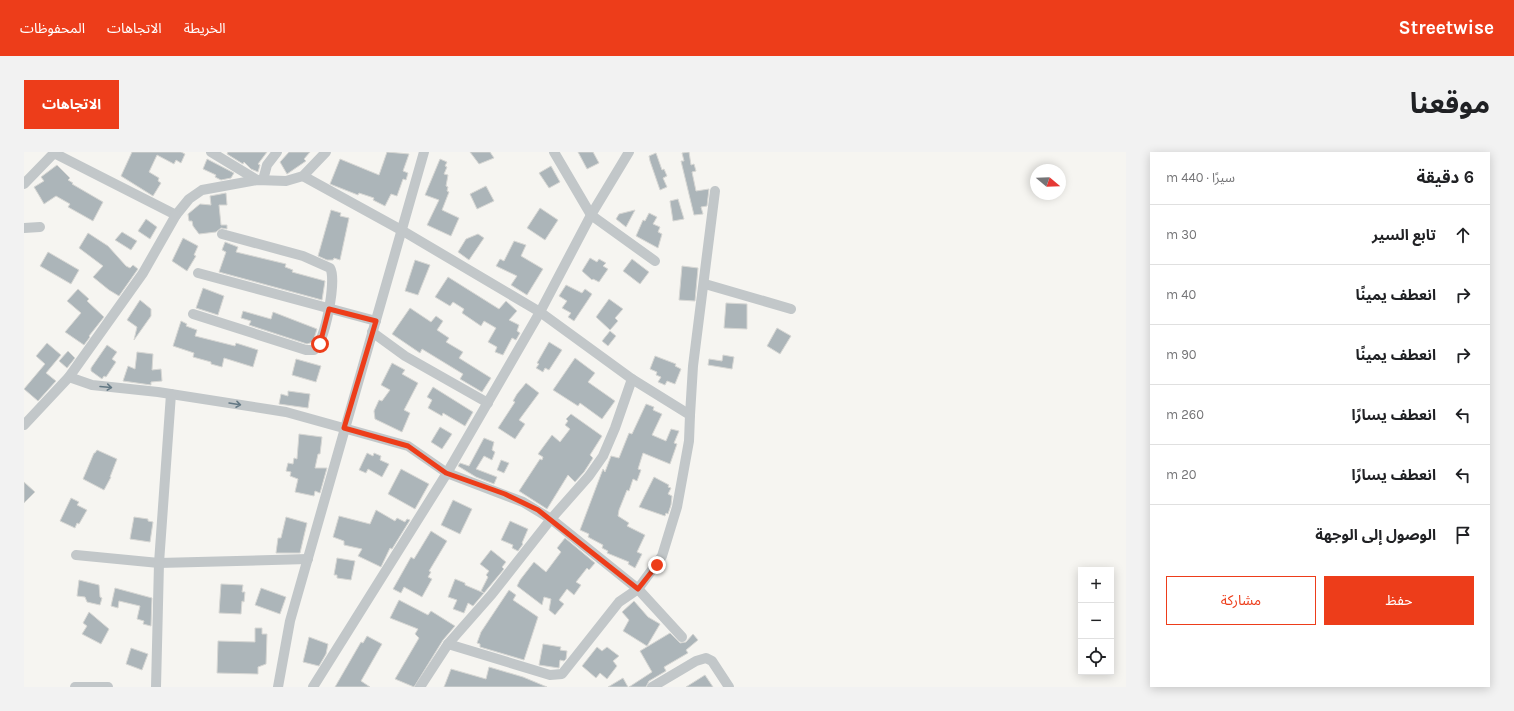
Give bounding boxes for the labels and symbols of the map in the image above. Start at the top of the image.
north arrow [1030,164,1066,200]
route start [311,335,329,353]
one-way arrow [99,383,112,390]
one-way arrow [228,400,241,408]
route end [648,556,666,574]

